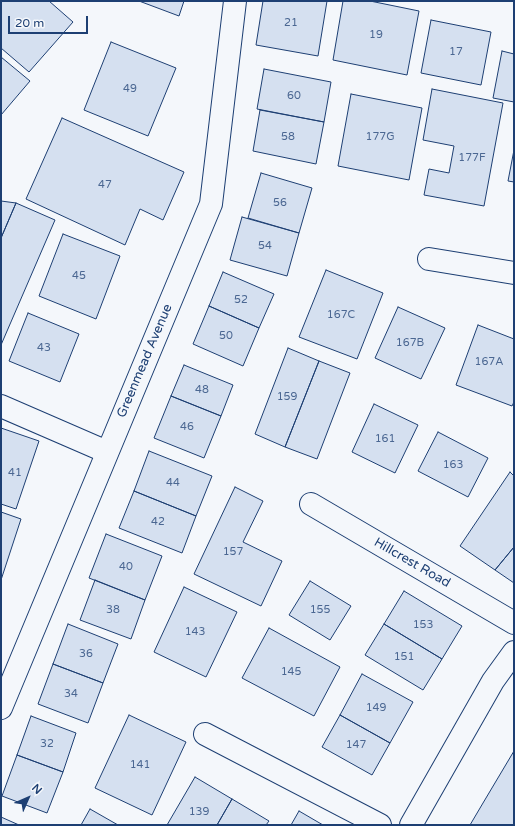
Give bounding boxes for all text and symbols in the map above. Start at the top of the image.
scale bar [10,8,90,34]
text: 20 m [15,16,44,30]
house number: 21 [284,16,298,30]
house number: 19 [369,28,383,42]
house number: 17 [449,45,463,59]
house number: 49 [123,82,137,96]
house number: 60 [287,89,301,103]
house number: 58 [281,130,295,144]
house number: 177G [365,130,395,144]
house number: 177F [458,151,486,165]
house number: 47 [98,178,112,192]
house number: 56 [273,196,287,210]
house number: 54 [258,239,272,253]
house number: 45 [72,269,86,283]
house number: 52 [234,293,248,307]
street label: Greenmead Avenue [114,302,176,420]
house number: 167C [327,308,355,322]
house number: 50 [219,329,233,343]
house number: 167B [396,336,424,350]
house number: 43 [37,341,51,355]
house number: 167A [475,355,503,369]
house number: 48 [195,383,209,397]
house number: 159 [277,390,297,404]
house number: 46 [180,420,194,434]
house number: 161 [375,432,395,446]
house number: 163 [443,458,463,472]
house number: 41 [8,466,22,480]
house number: 44 [166,476,180,490]
house number: 42 [151,515,165,529]
street label: Hillcrest Road [371,535,453,591]
house number: 157 [223,545,243,559]
house number: 40 [119,560,133,574]
house number: 38 [106,603,120,617]
house number: 155 [310,603,330,617]
house number: 153 [413,618,433,632]
house number: 143 [185,625,205,639]
house number: 36 [79,647,93,661]
house number: 151 [394,650,414,664]
house number: 145 [281,665,301,679]
house number: 34 [64,687,78,701]
house number: 149 [366,701,386,715]
house number: 32 [40,737,54,751]
house number: 147 [346,738,366,752]
house number: 141 [130,758,150,772]
north arrow [8,778,48,818]
text: N [29,781,45,797]
house number: 139 [189,805,209,819]

